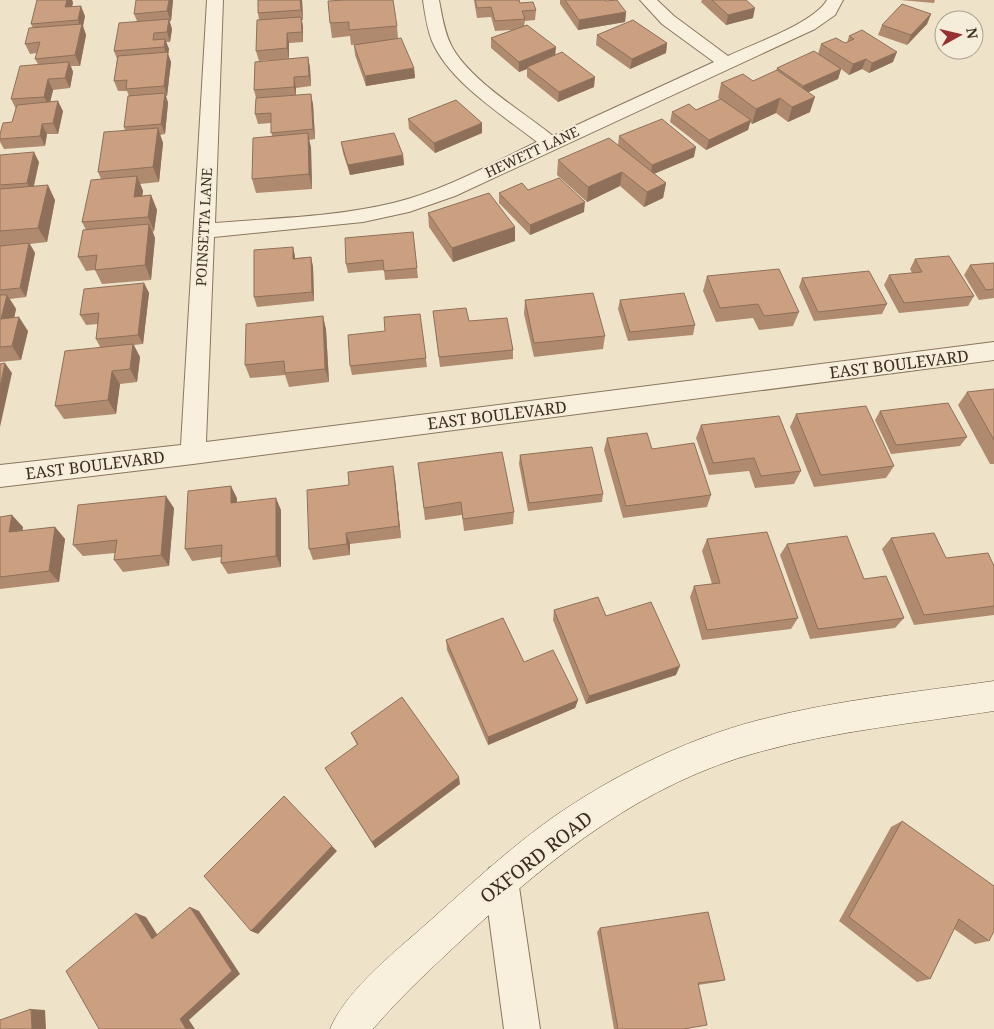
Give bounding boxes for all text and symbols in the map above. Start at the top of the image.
north arrow [934,10,984,60]
text: N [962,26,983,40]
street label: HEWETT LANE [482,121,582,182]
street label: POINSETTA LANE [191,167,216,287]
street label: EAST BOULEVARD [828,345,970,383]
street label: EAST BOULEVARD [426,396,568,434]
street label: EAST BOULEVARD [24,446,166,484]
street label: OXFORD ROAD [474,805,598,909]

